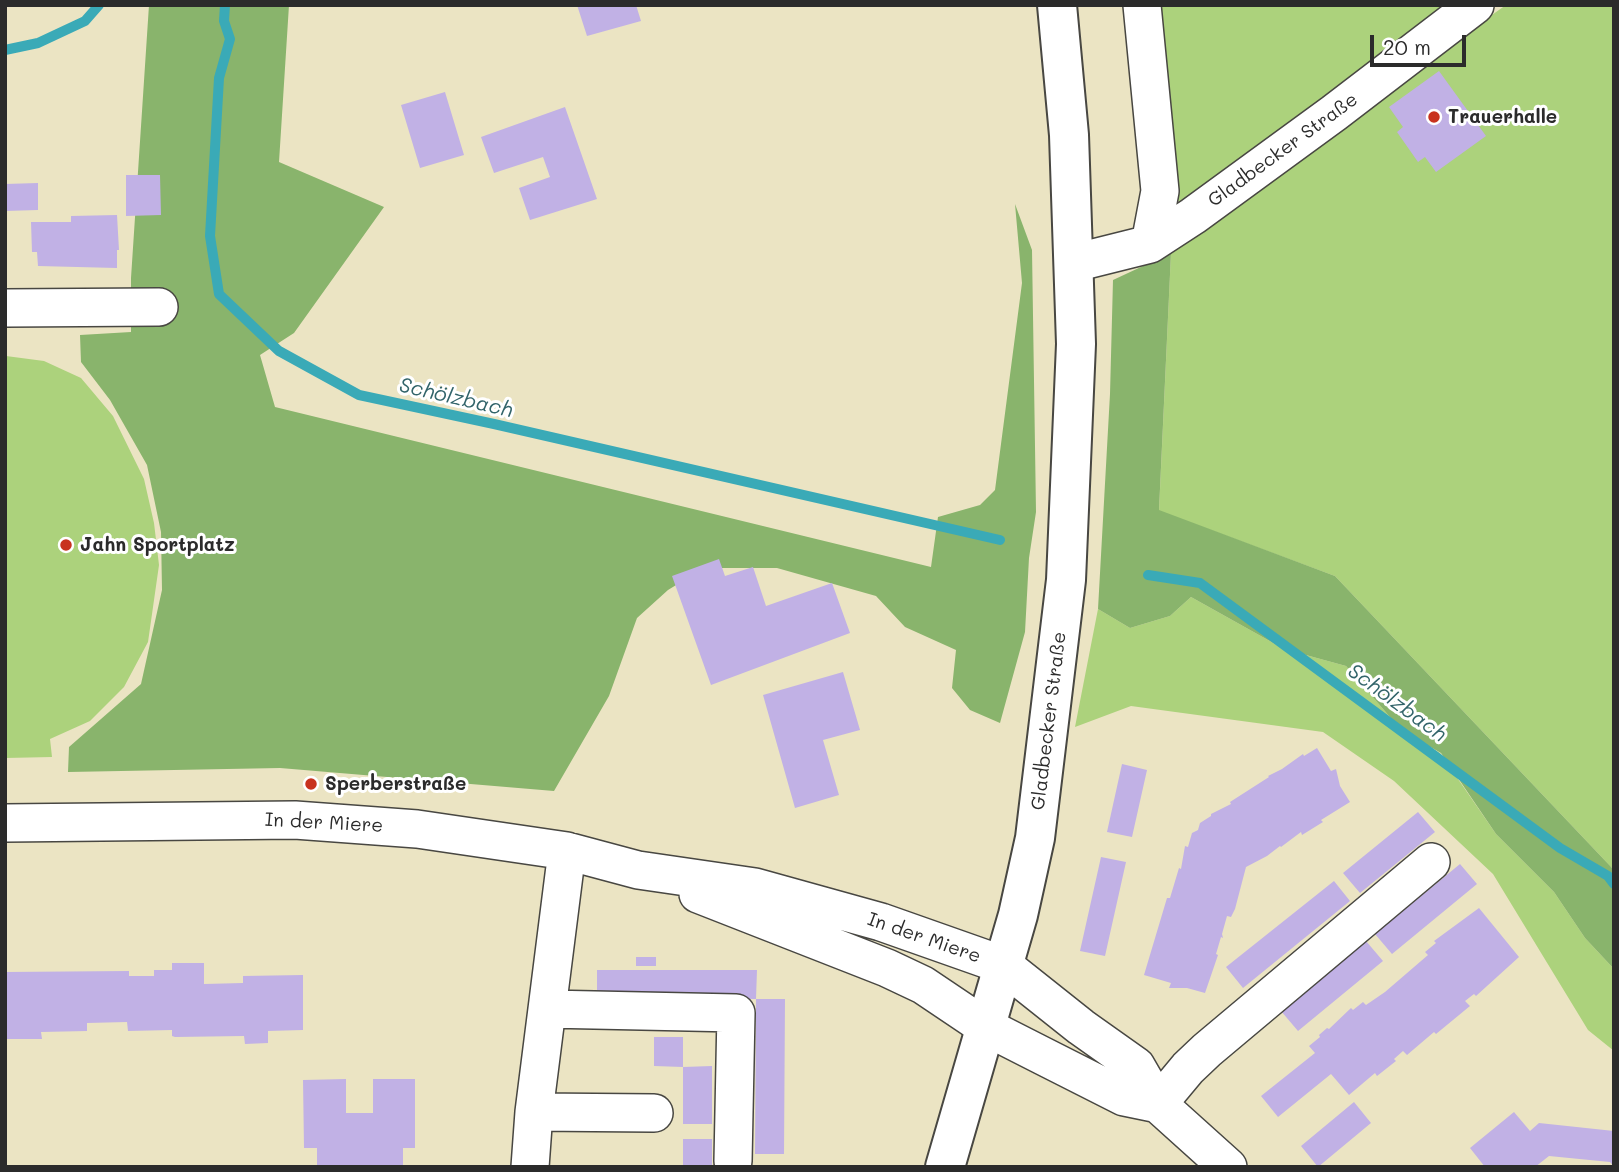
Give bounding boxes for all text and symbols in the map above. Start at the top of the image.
scale bar [1374,21,1470,65]
text: 20 m [1383,33,1431,60]
street label: Gladbecker Straße [1204,88,1362,212]
place label: Trauerhalle [1448,106,1557,128]
marker: Trauerhalle [1426,109,1442,125]
water label: Schölzbach [397,373,515,423]
place label: Jahn Sportplatz [80,534,235,556]
marker: Jahn Sportplatz [58,537,74,553]
street label: Gladbecker Straße [1027,631,1071,811]
water label: Schölzbach [1343,659,1451,747]
place label: Sperberstraße [325,773,466,795]
marker: Sperberstraße [303,776,319,792]
street label: In der Miere [264,809,384,837]
street label: In der Miere [864,908,984,968]

